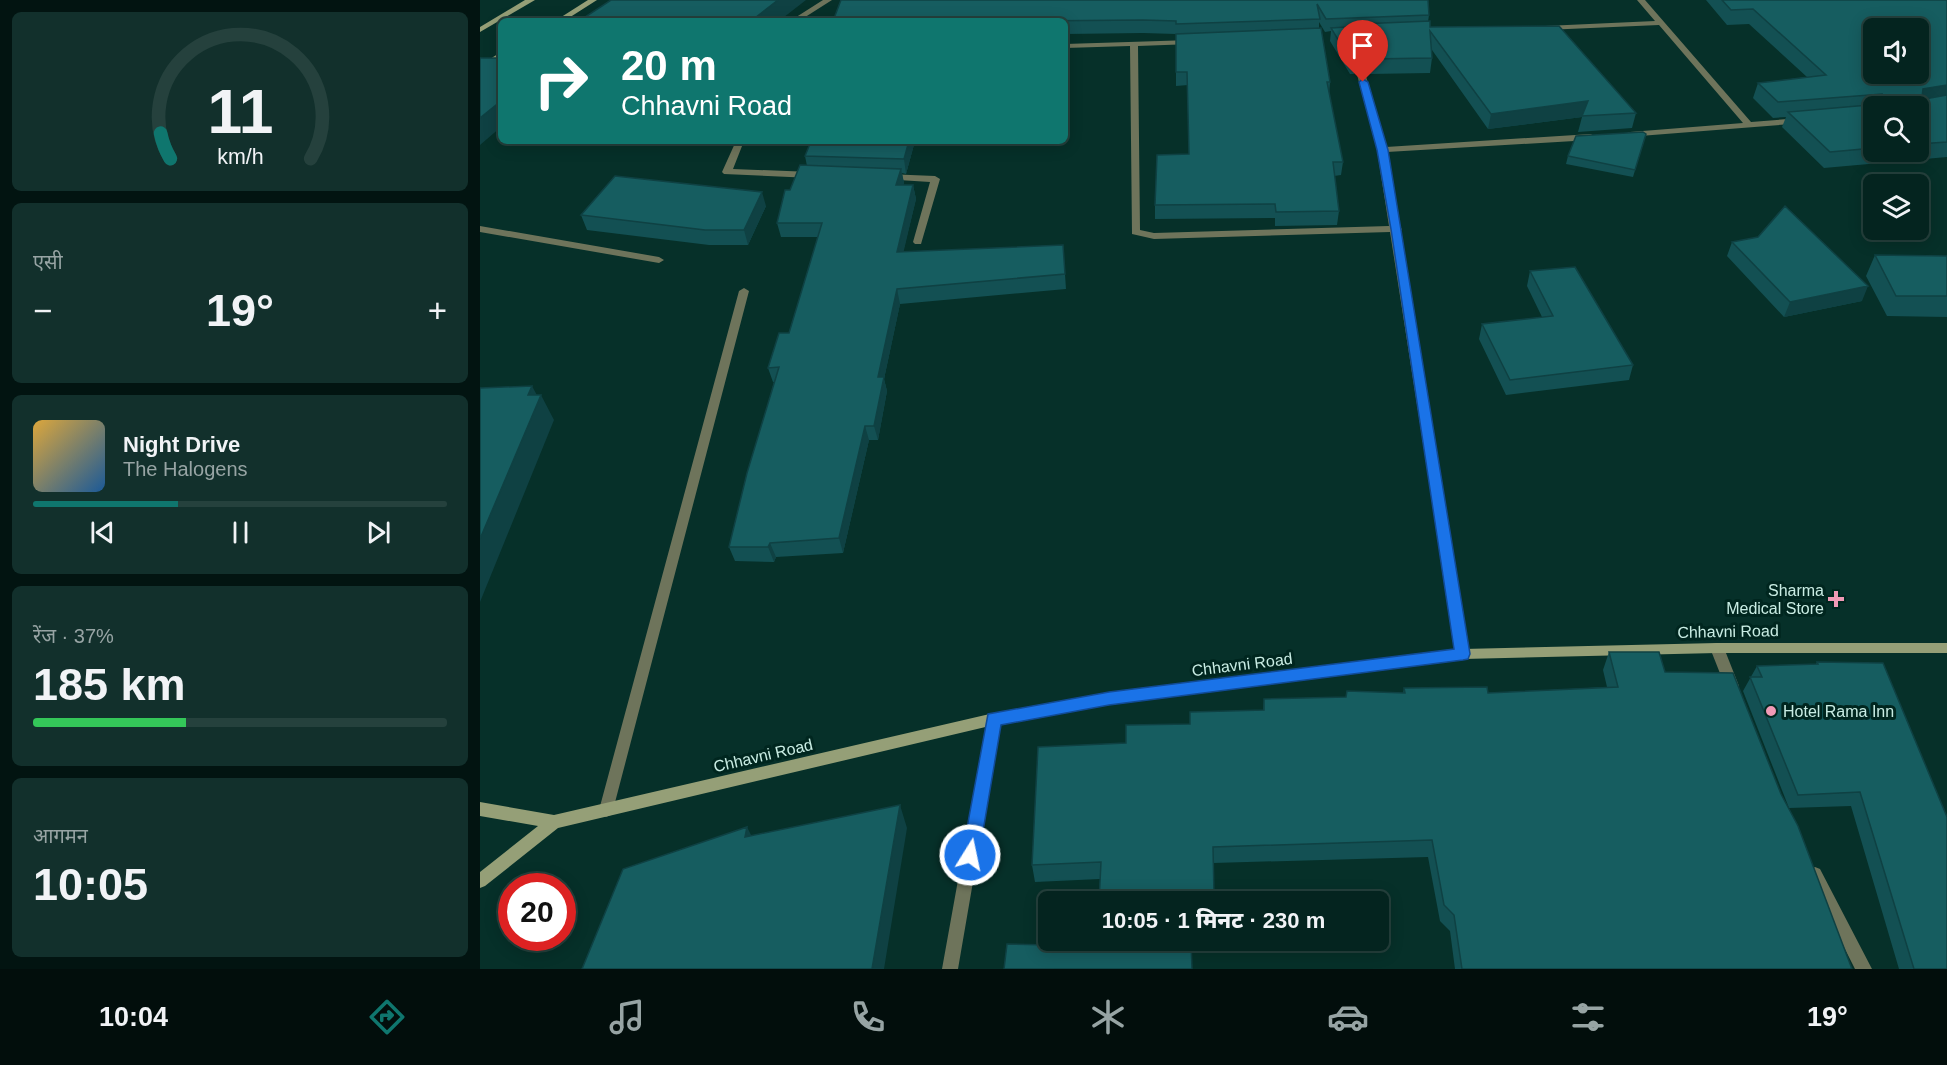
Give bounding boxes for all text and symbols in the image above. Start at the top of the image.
map controls [1863,18,1929,240]
button: sound [1863,18,1929,84]
pin [1337,20,1388,82]
icon: arrive [1346,29,1379,62]
icon: right [522,42,600,120]
text: 20 m [621,42,717,89]
text: 11 [207,77,273,146]
text: Chhavni Road [621,91,792,121]
button: search [1863,96,1929,162]
text: km/h [217,145,263,169]
button: layers [1863,174,1929,240]
text: एसी [33,251,63,273]
text: 19° [206,285,274,336]
text: − [33,292,52,329]
text: + [428,292,447,329]
text: Night Drive [123,432,240,457]
text: The Halogens [123,458,248,480]
icon: previous [86,516,119,549]
icon: pause [224,516,257,549]
icon: next [362,516,395,549]
place label: Sharma Medical Store [1726,582,1824,617]
marker: Sharma Medical Store [1829,592,1843,606]
street label: Chhavni Road [1677,622,1779,641]
text: रेंज · 37% [33,625,114,647]
street label: Chhavni Road [1191,650,1293,679]
text: 185 km [33,659,186,710]
place label: Hotel Rama Inn [1783,703,1894,720]
marker: Hotel Rama Inn [1764,704,1778,718]
street label: Chhavni Road [712,736,814,775]
position arrow [938,823,1002,887]
text: आगमन [33,825,88,847]
text: 10:05 [33,859,148,910]
speed limit sign: 20 [498,873,576,951]
text: 10:05 · 1 मिनट · 230 m [1102,908,1325,933]
icon: directions [366,996,408,1038]
icon: music [606,996,648,1038]
icon: phone [847,996,889,1038]
icon: climate [1087,996,1129,1038]
icon: car [1327,996,1369,1038]
icon: filters [1567,996,1609,1038]
text: 10:04 [99,1002,168,1032]
text: 19° [1807,1002,1848,1032]

